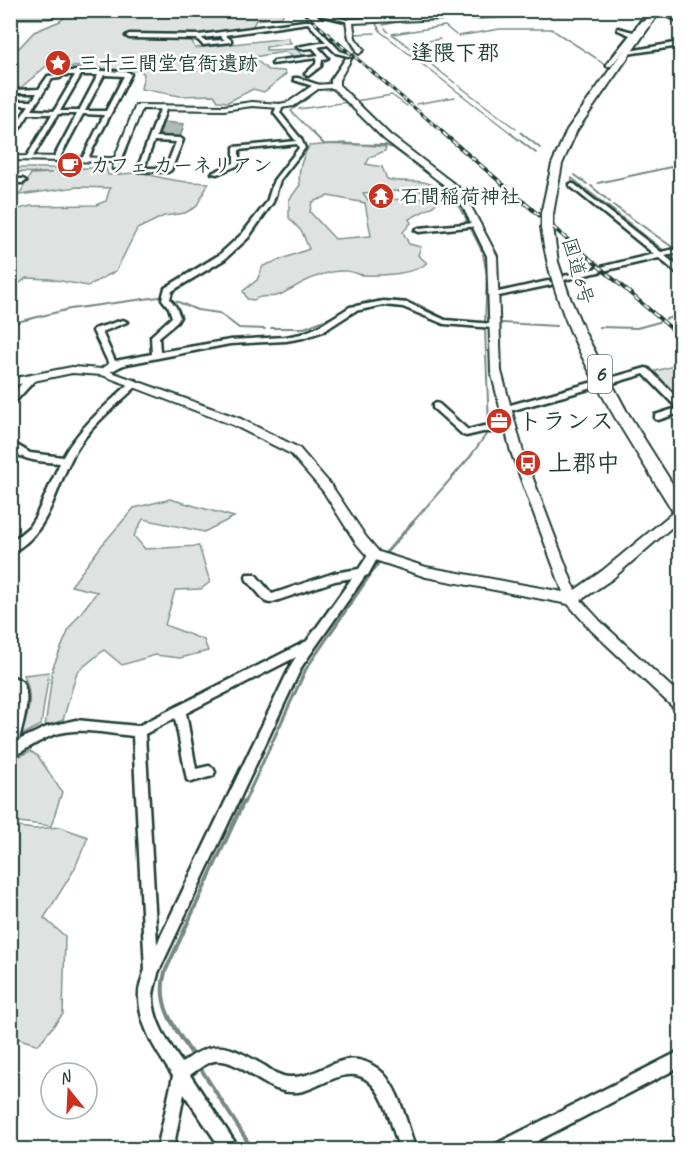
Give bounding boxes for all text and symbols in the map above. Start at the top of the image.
district label: 逢隈下郡 [411,39,499,67]
place icon: 三十三間堂官衙遺跡 [43,48,73,78]
place label: 三十三間堂官衙遺跡 [78,51,258,76]
cafe icon: カフェ カーネリアン [55,150,85,180]
place label: カフェ カーネリアン [90,153,272,178]
temple icon: 石間稲荷神社 [366,181,396,211]
place label: 石間稲荷神社 [400,184,520,209]
street label: 国道6号 [556,234,600,308]
road number: 6 [588,355,612,393]
office icon: トランス [484,406,514,436]
place label: トランス [518,406,614,436]
bus stop icon: 上郡中 [513,448,543,478]
place label: 上郡中 [548,448,620,478]
north arrow [39,1061,99,1121]
text: N [57,1066,75,1089]

